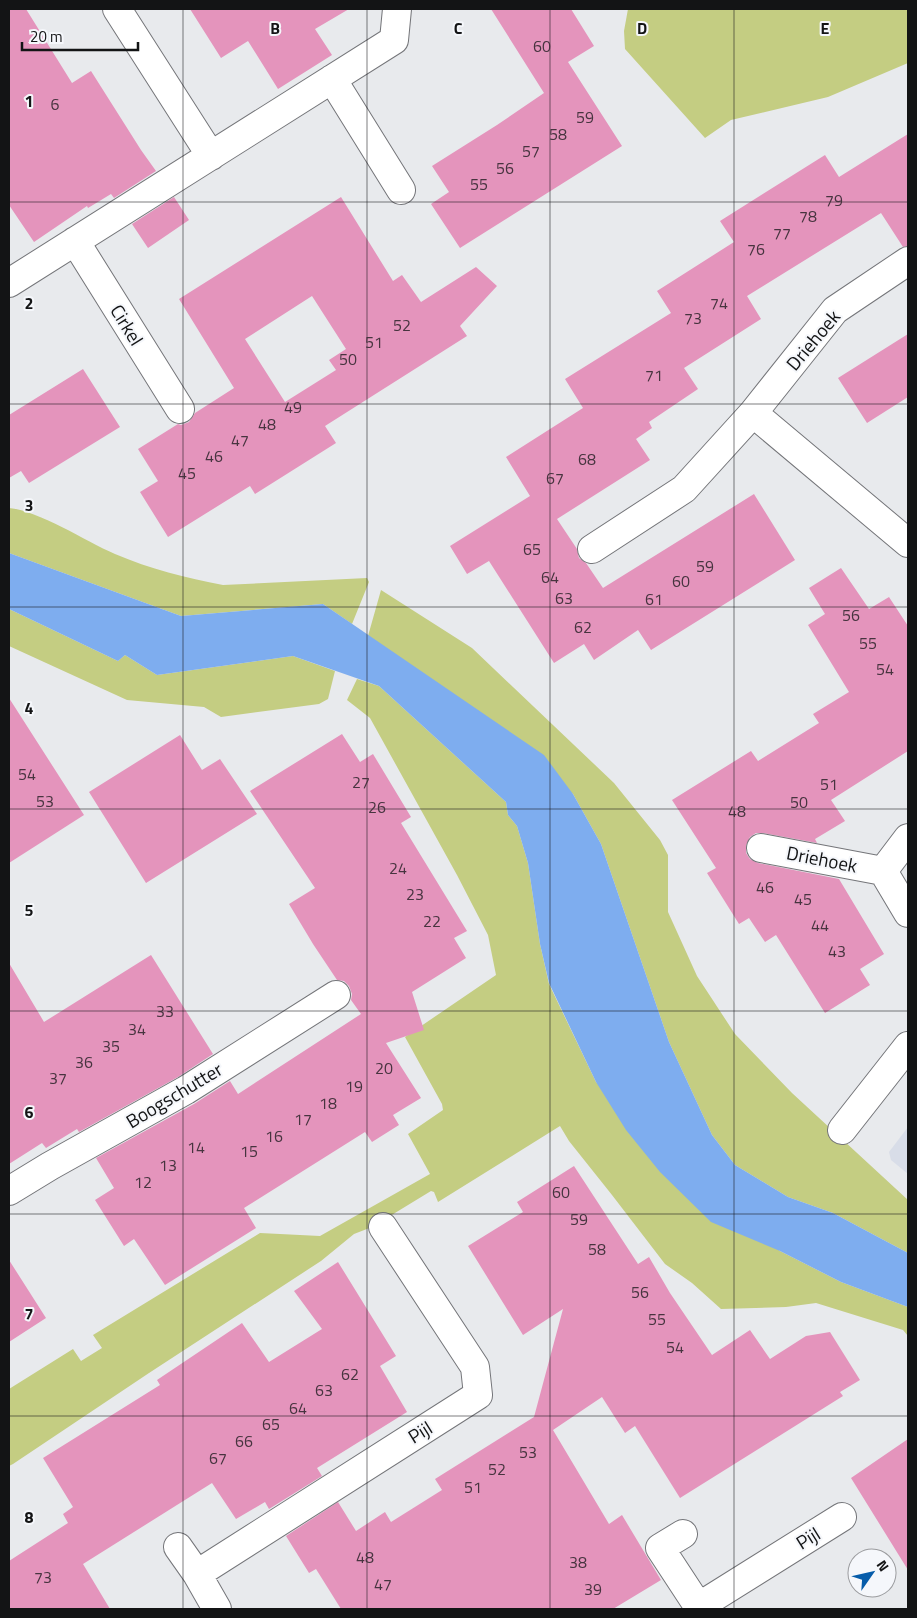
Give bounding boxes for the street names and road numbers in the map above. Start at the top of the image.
street label: Cirkel [103,298,151,351]
street label: Driehoek [779,303,847,376]
street label: Driehoek [784,837,860,880]
street label: Boogschutter [120,1054,228,1135]
street label: Pijl [402,1413,438,1450]
street label: Pijl [790,1519,826,1556]

